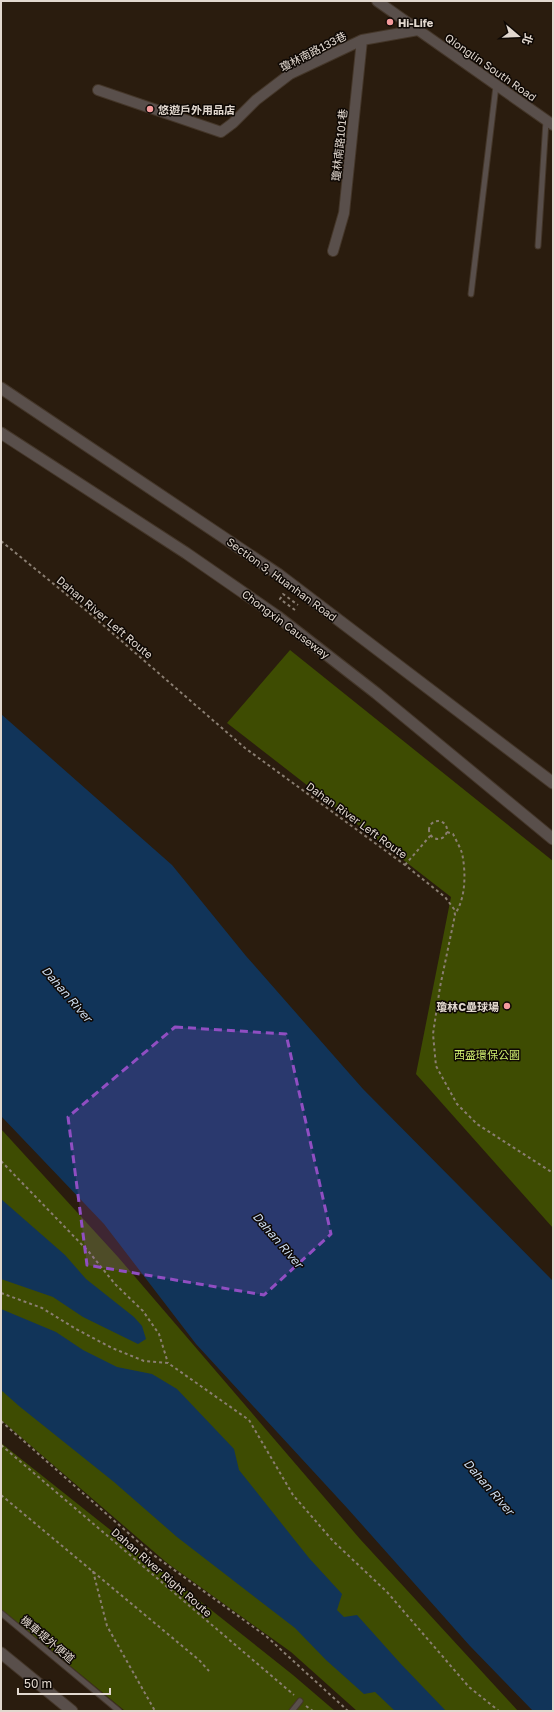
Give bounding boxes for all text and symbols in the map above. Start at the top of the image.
place label: Hi-Life [398,16,434,29]
north arrow [498,16,538,56]
marker: Hi-Life [385,17,395,27]
street label: 瓊林南路133巷 [277,29,349,73]
street label: Qionglin South Road [443,31,539,103]
text: 北 [520,32,536,47]
place label: 悠遊戶外用品店 [158,103,235,116]
marker: 悠遊戶外用品店 [145,104,155,114]
street label: 瓊林南路101巷 [329,108,349,182]
street label: Section 3, Huanhan Road [224,535,340,623]
street label: Dahan River Left Route [54,573,156,661]
street label: Chongxin Causeway [240,587,332,661]
street label: Dahan River Left Route [304,779,410,861]
water label: Dahan River [39,963,97,1027]
place label: 瓊林C壘球場 [436,1000,499,1013]
marker: 瓊林C壘球場 [502,1001,512,1011]
park label: 西盛環保公園 [454,1048,520,1061]
water label: Dahan River [250,1209,308,1273]
water label: Dahan River [461,1456,519,1520]
street label: Dahan River Right Route [109,1525,215,1619]
street label: 機車堤外便道 [19,1613,77,1665]
scale bar [18,1670,110,1696]
text: 50 m [24,1676,52,1691]

